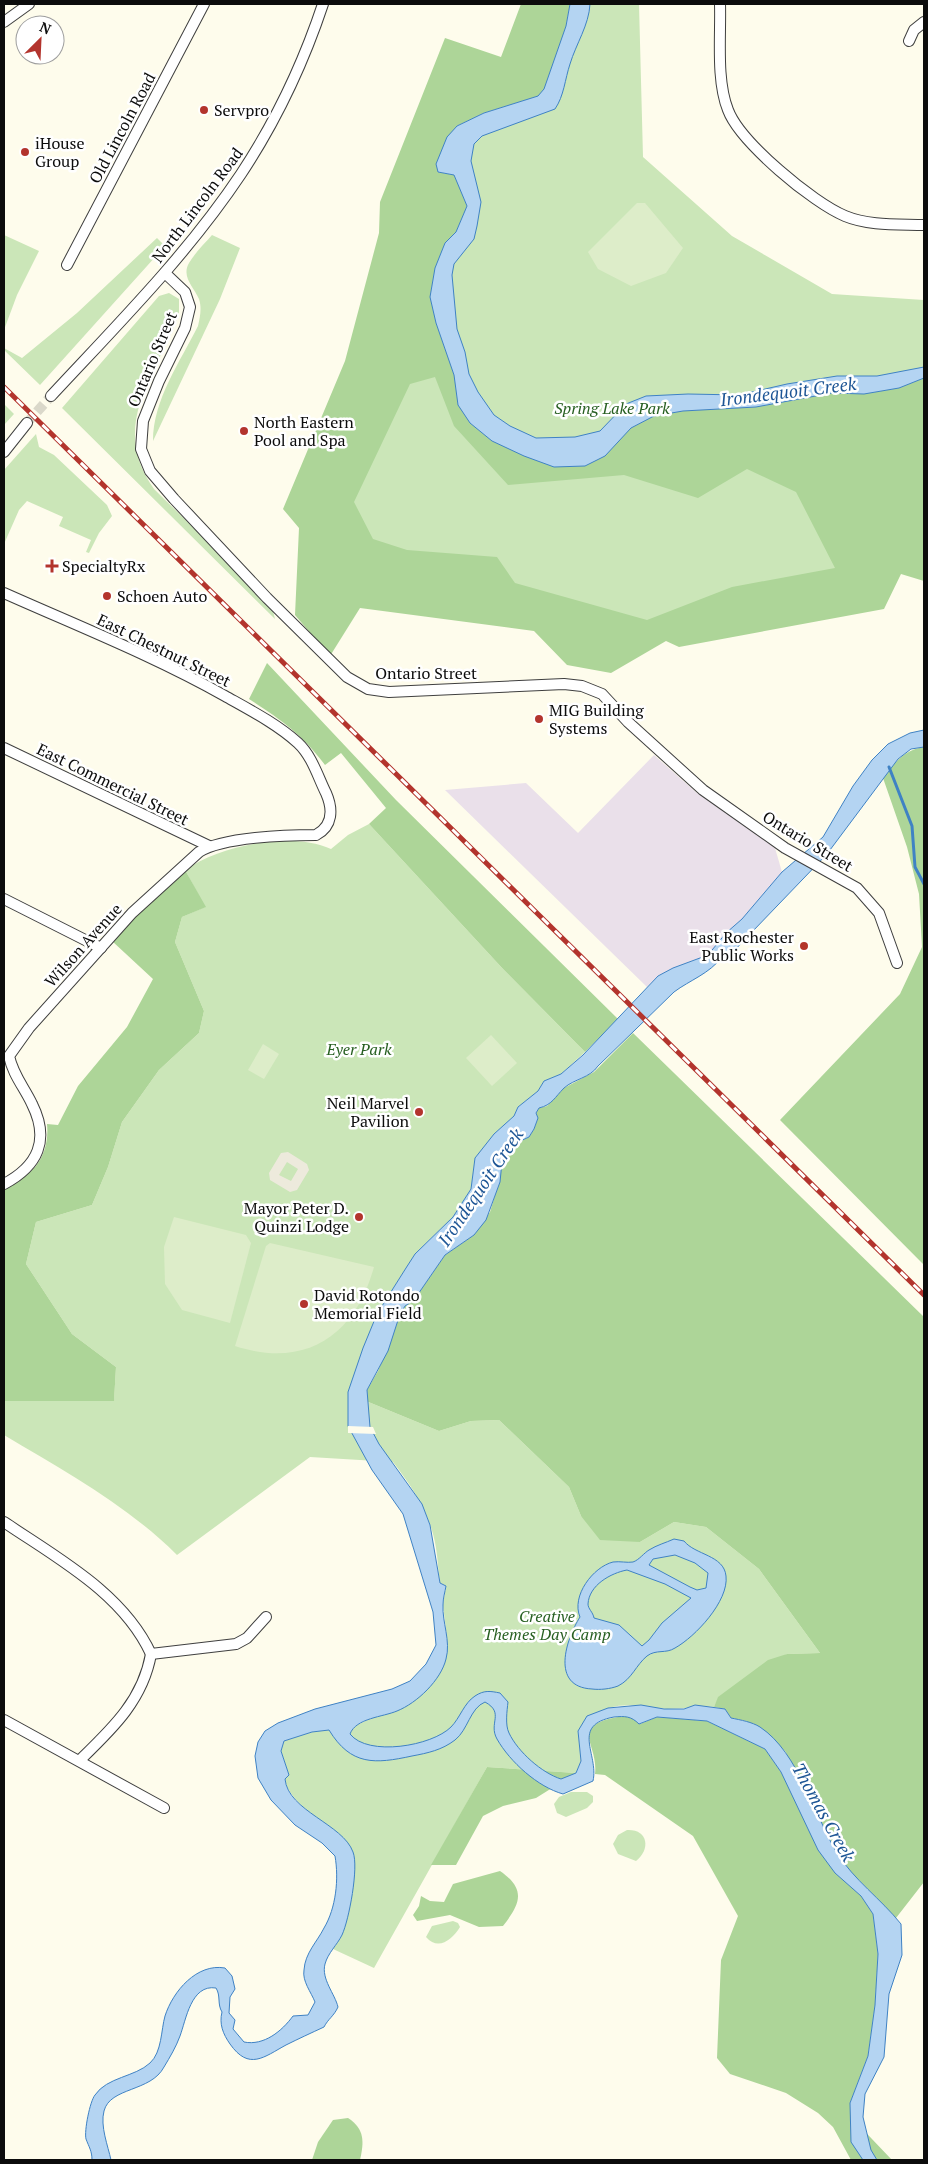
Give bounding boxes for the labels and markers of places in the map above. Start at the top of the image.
place label: Servpro [214,99,269,121]
marker: Servpro [198,104,210,116]
place label: iHouse Group [35,132,84,172]
marker: iHouse Group [19,146,31,158]
place label: North Eastern Pool and Spa [254,411,354,451]
marker: North Eastern Pool and Spa [238,425,250,437]
place label: SpecialtyRx [62,555,146,577]
marker: SpecialtyRx [46,560,58,572]
place label: Schoen Auto [117,585,207,607]
marker: Schoen Auto [101,590,113,602]
place label: MIG Building Systems [549,699,644,739]
marker: MIG Building Systems [533,713,545,725]
place label: East Rochester Public Works [689,926,795,966]
marker: East Rochester Public Works [798,940,810,952]
place label: Neil Marvel Pavilion [327,1092,409,1132]
marker: Neil Marvel Pavilion [413,1106,425,1118]
place label: Mayor Peter D. Quinzi Lodge [244,1197,349,1237]
marker: Mayor Peter D. Quinzi Lodge [353,1211,365,1223]
place label: David Rotondo Memorial Field [314,1284,422,1324]
marker: David Rotondo Memorial Field [298,1298,310,1310]

